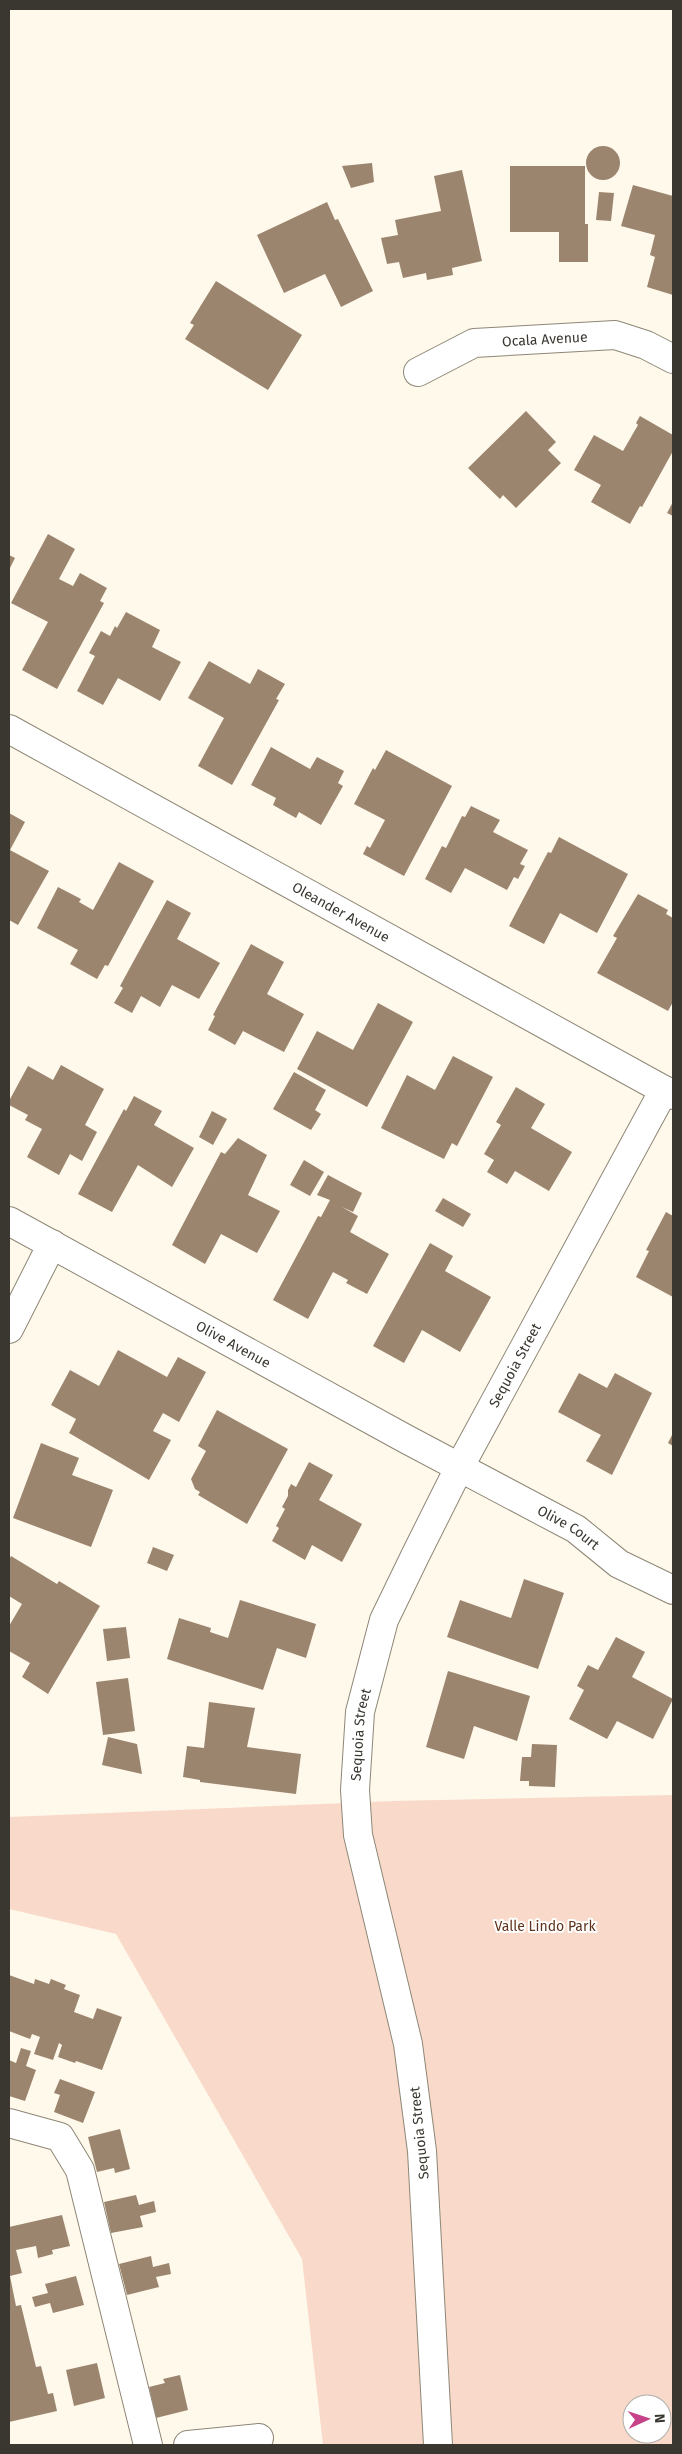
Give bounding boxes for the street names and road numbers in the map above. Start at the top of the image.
street label: Ocala Avenue [502,329,588,350]
street label: Oleander Avenue [289,879,392,946]
street label: Olive Avenue [193,1317,273,1372]
street label: Sequoia Street [485,1320,545,1411]
street label: Olive Court [534,1502,603,1554]
street label: Sequoia Street [348,1686,375,1782]
street label: Sequoia Street [406,2085,433,2180]

